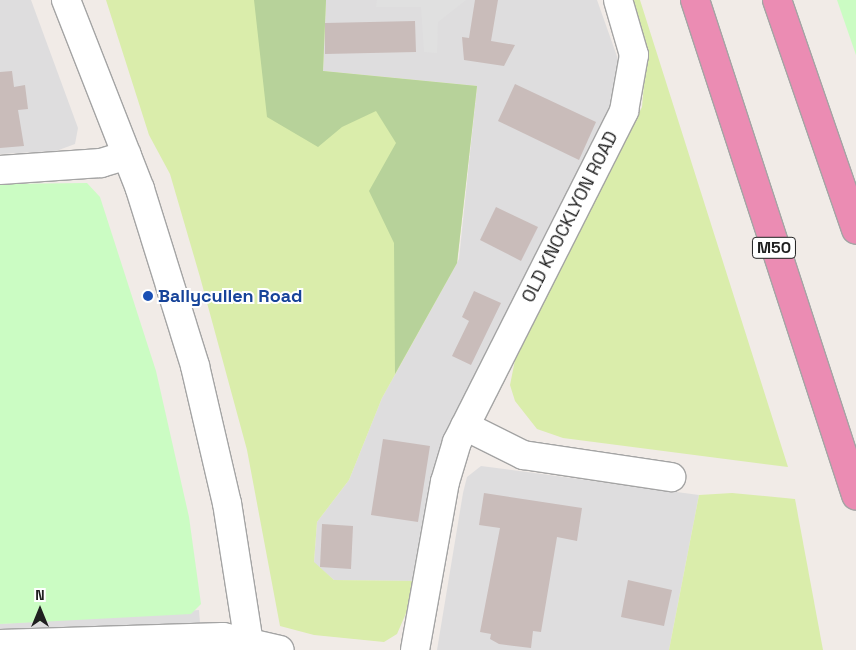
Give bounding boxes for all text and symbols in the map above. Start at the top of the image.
street label: OLD KNOCKLYON ROAD [517,128,623,306]
road number: M50 [752,234,796,262]
place label: Ballycullen Road [158,285,302,307]
marker: Ballycullen Road [142,290,154,302]
north arrow [15,585,65,635]
text: N [35,586,45,604]

